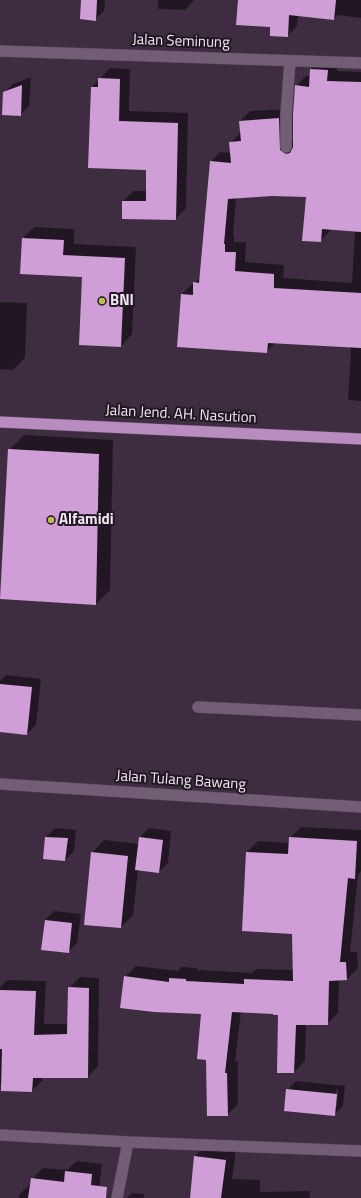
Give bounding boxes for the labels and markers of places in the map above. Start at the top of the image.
place label: BNI [110,292,134,310]
marker: BNI [97,296,107,306]
place label: Alfamidi [59,511,114,529]
marker: Alfamidi [46,515,56,525]

